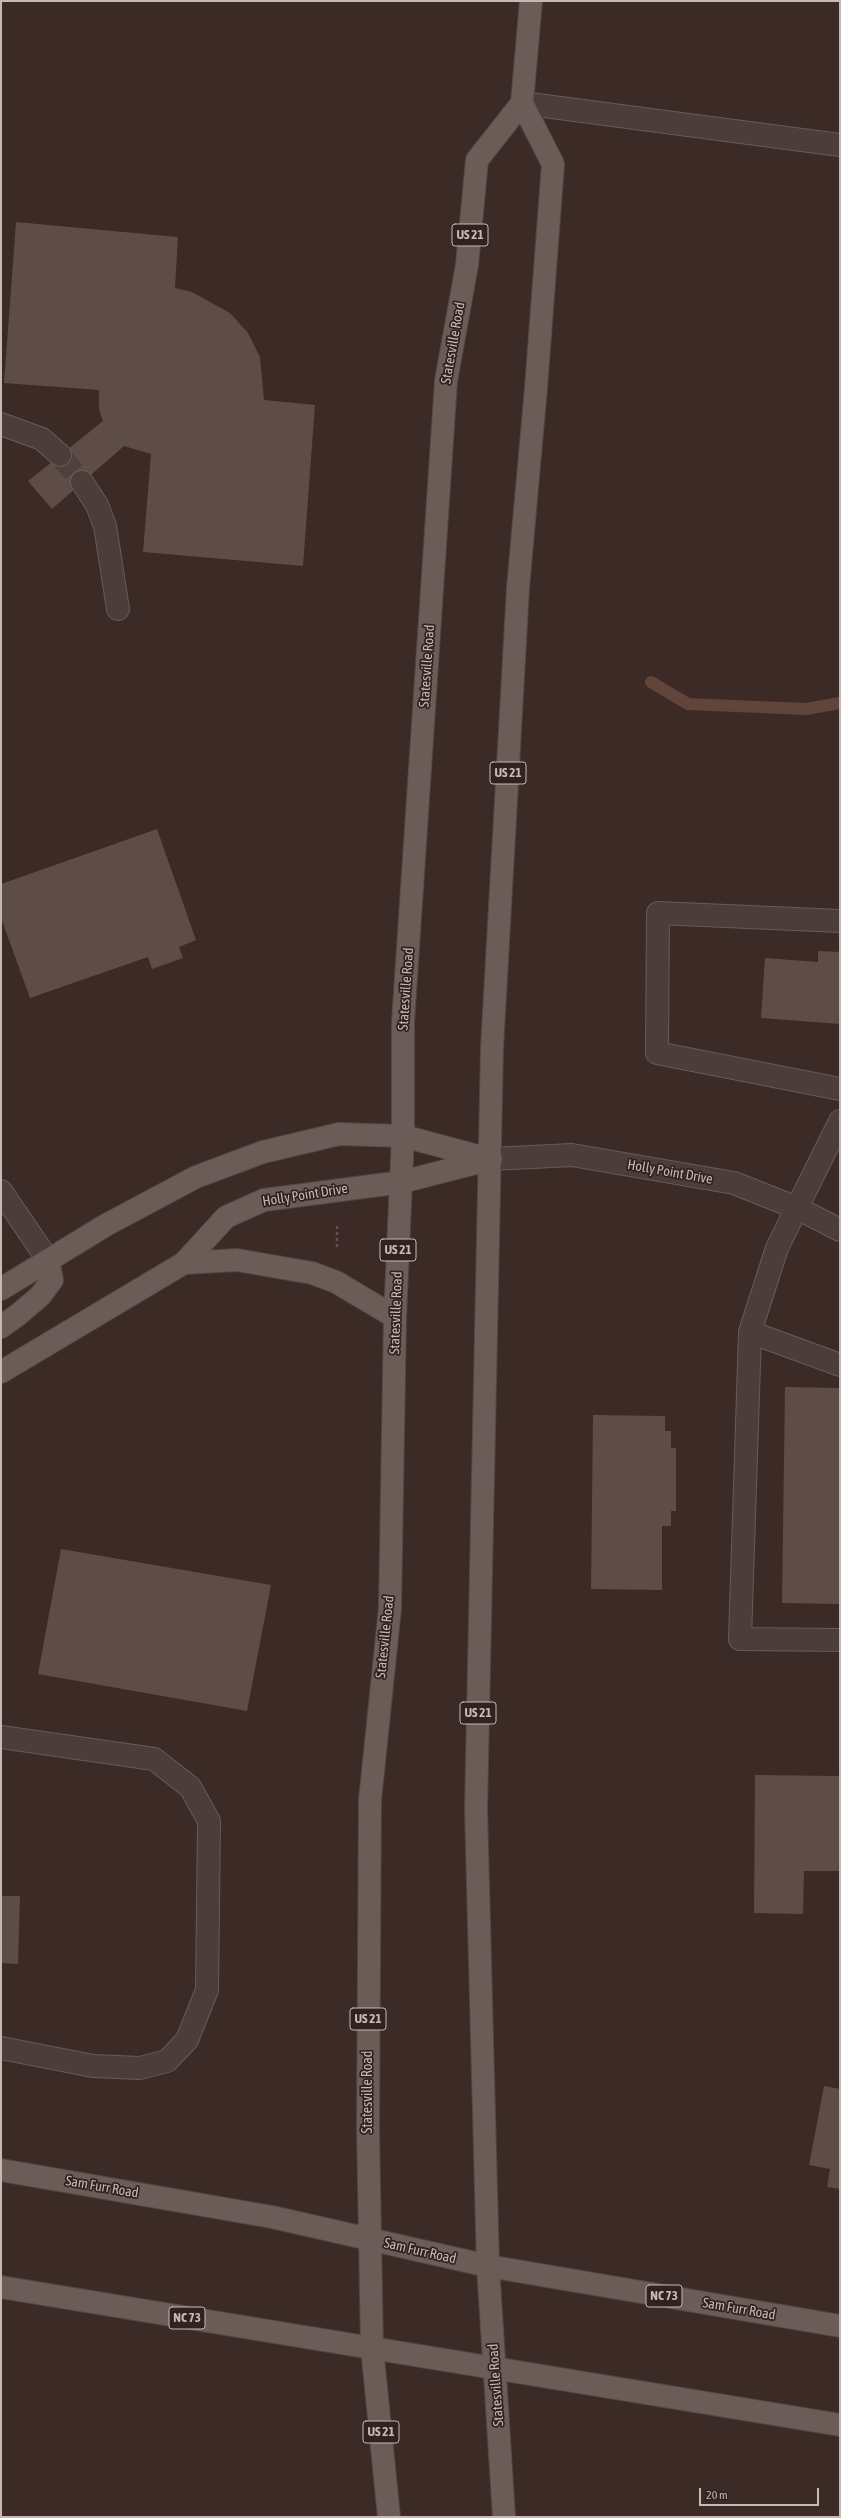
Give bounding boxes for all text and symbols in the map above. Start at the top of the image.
road number: US 21 [452,224,488,246]
street label: Statesville Road [438,301,468,385]
street label: Statesville Road [416,624,438,708]
road number: US 21 [490,762,526,784]
street label: Statesville Road [395,947,417,1031]
street label: Holly Point Drive [626,1156,714,1188]
street label: Holly Point Drive [261,1180,349,1210]
road number: US 21 [380,1239,416,1261]
street label: Statesville Road [386,1271,406,1355]
street label: Statesville Road [372,1595,398,1679]
road number: US 21 [460,1702,496,1724]
road number: US 21 [350,2008,386,2030]
street label: Statesville Road [360,2051,376,2133]
street label: Sam Furr Road [64,2172,140,2202]
street label: Sam Furr Road [382,2235,458,2267]
road number: NC 73 [646,2285,682,2307]
street label: Sam Furr Road [701,2294,777,2324]
road number: NC 73 [169,2307,205,2329]
street label: Statesville Road [485,2343,507,2427]
road number: US 21 [363,2421,399,2443]
scale bar [701,2480,821,2506]
text: 20 m [706,2488,728,2502]

